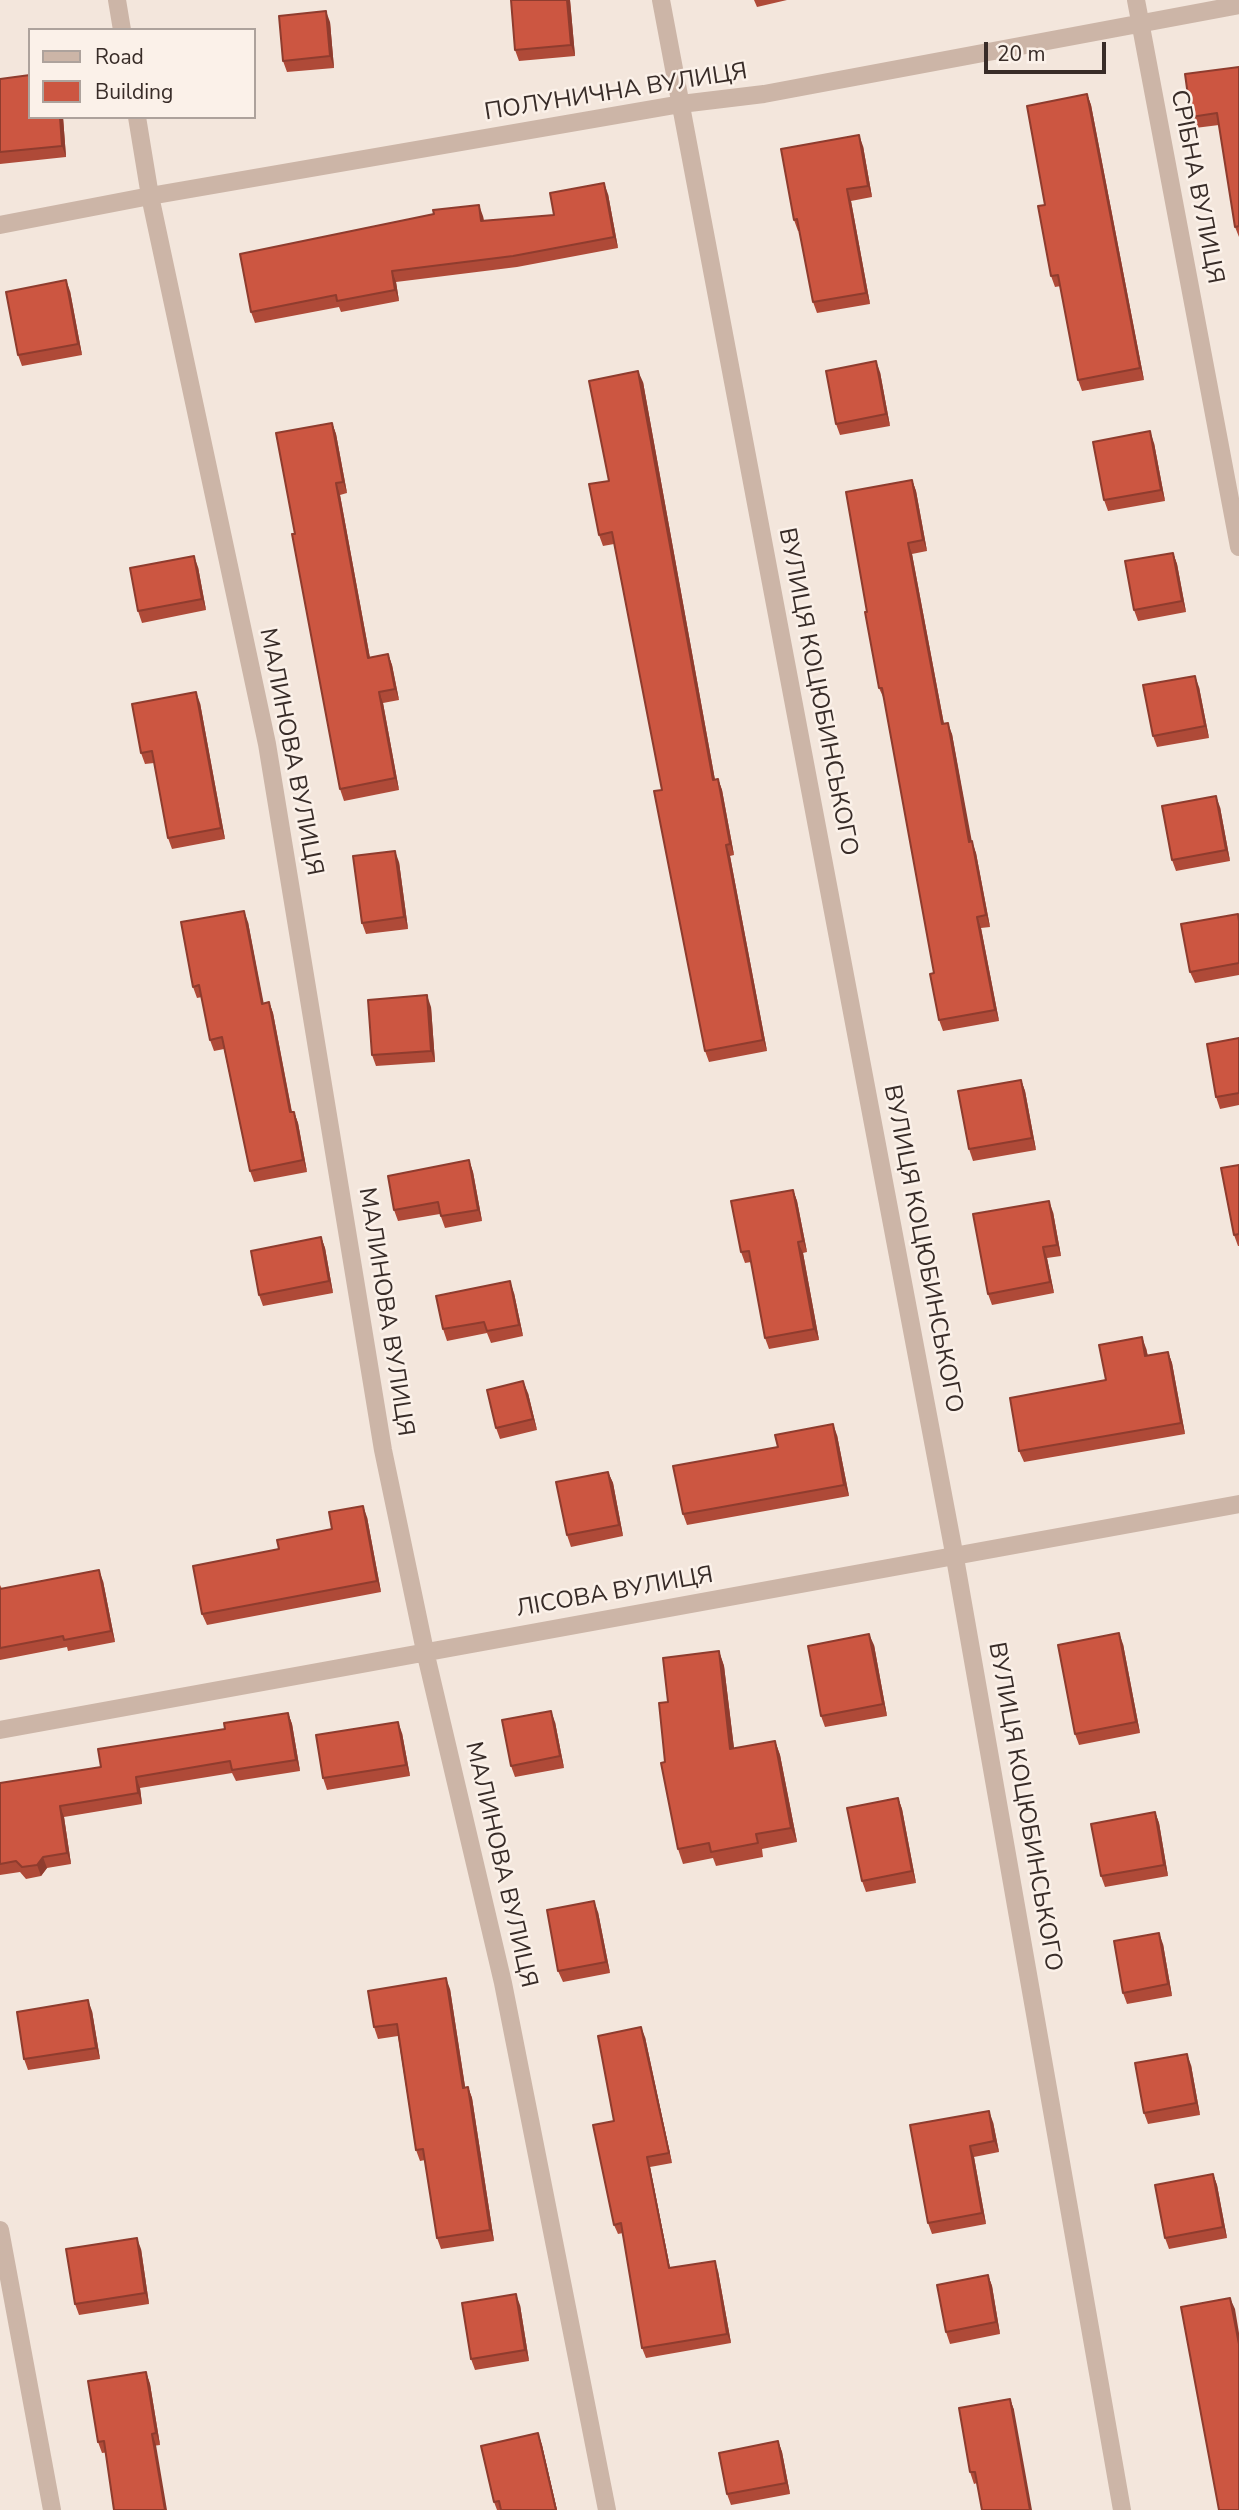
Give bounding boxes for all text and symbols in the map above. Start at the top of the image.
legend [28,28,256,119]
scale bar [987,28,1110,72]
text: 20 m [997,40,1046,68]
text: Road [95,43,144,71]
street label: ПОЛУНИЧНА ВУЛИЦЯ [483,58,749,128]
text: Building [95,78,173,106]
street label: СРІБНА ВУЛИЦЯ [1163,88,1229,286]
street label: ВУЛИЦЯ КОЦЮБИНСЬКОГО [771,526,863,858]
street label: МАЛИНОВА ВУЛИЦЯ [252,626,328,878]
street label: ВУЛИЦЯ КОЦЮБИНСЬКОГО [876,1083,968,1415]
street label: МАЛИНОВА ВУЛИЦЯ [351,1186,419,1438]
street label: ЛІСОВА ВУЛИЦЯ [514,1562,716,1624]
street label: ВУЛИЦЯ КОЦЮБИНСЬКОГО [981,1640,1067,1974]
street label: МАЛИНОВА ВУЛИЦЯ [458,1739,542,1991]

